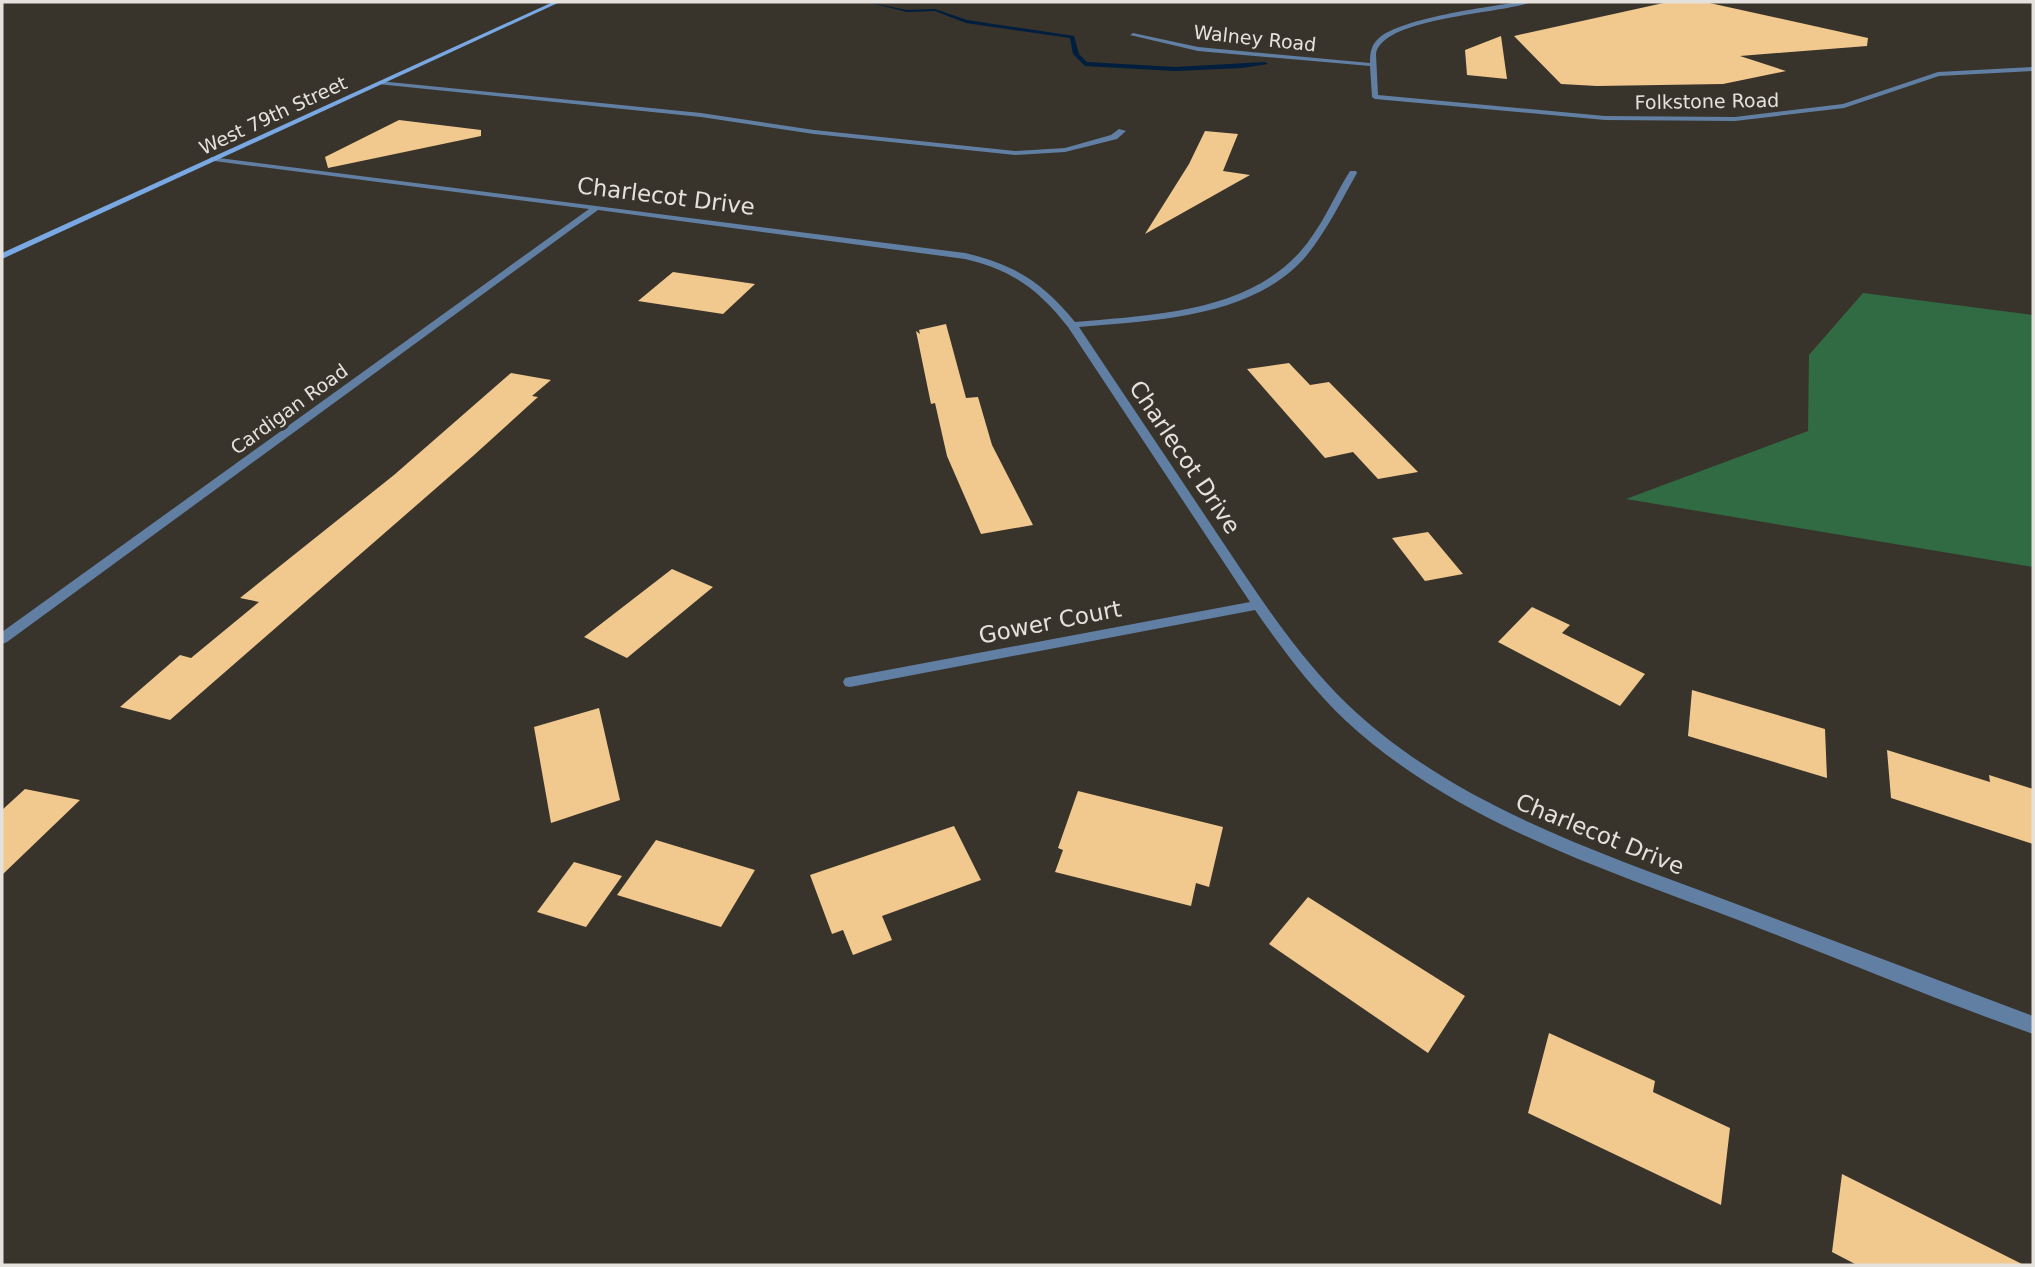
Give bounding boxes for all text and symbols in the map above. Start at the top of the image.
street label: Walney Road [1193,21,1317,55]
street label: West 79th Street [196,71,350,159]
street label: Folkstone Road [1635,89,1779,113]
street label: Charlecot Drive [576,172,756,220]
street label: Cardigan Road [226,359,352,459]
street label: Charlecot Drive [1124,375,1246,539]
street label: Gower Court [976,595,1124,649]
street label: Charlecot Drive [1512,788,1688,880]

